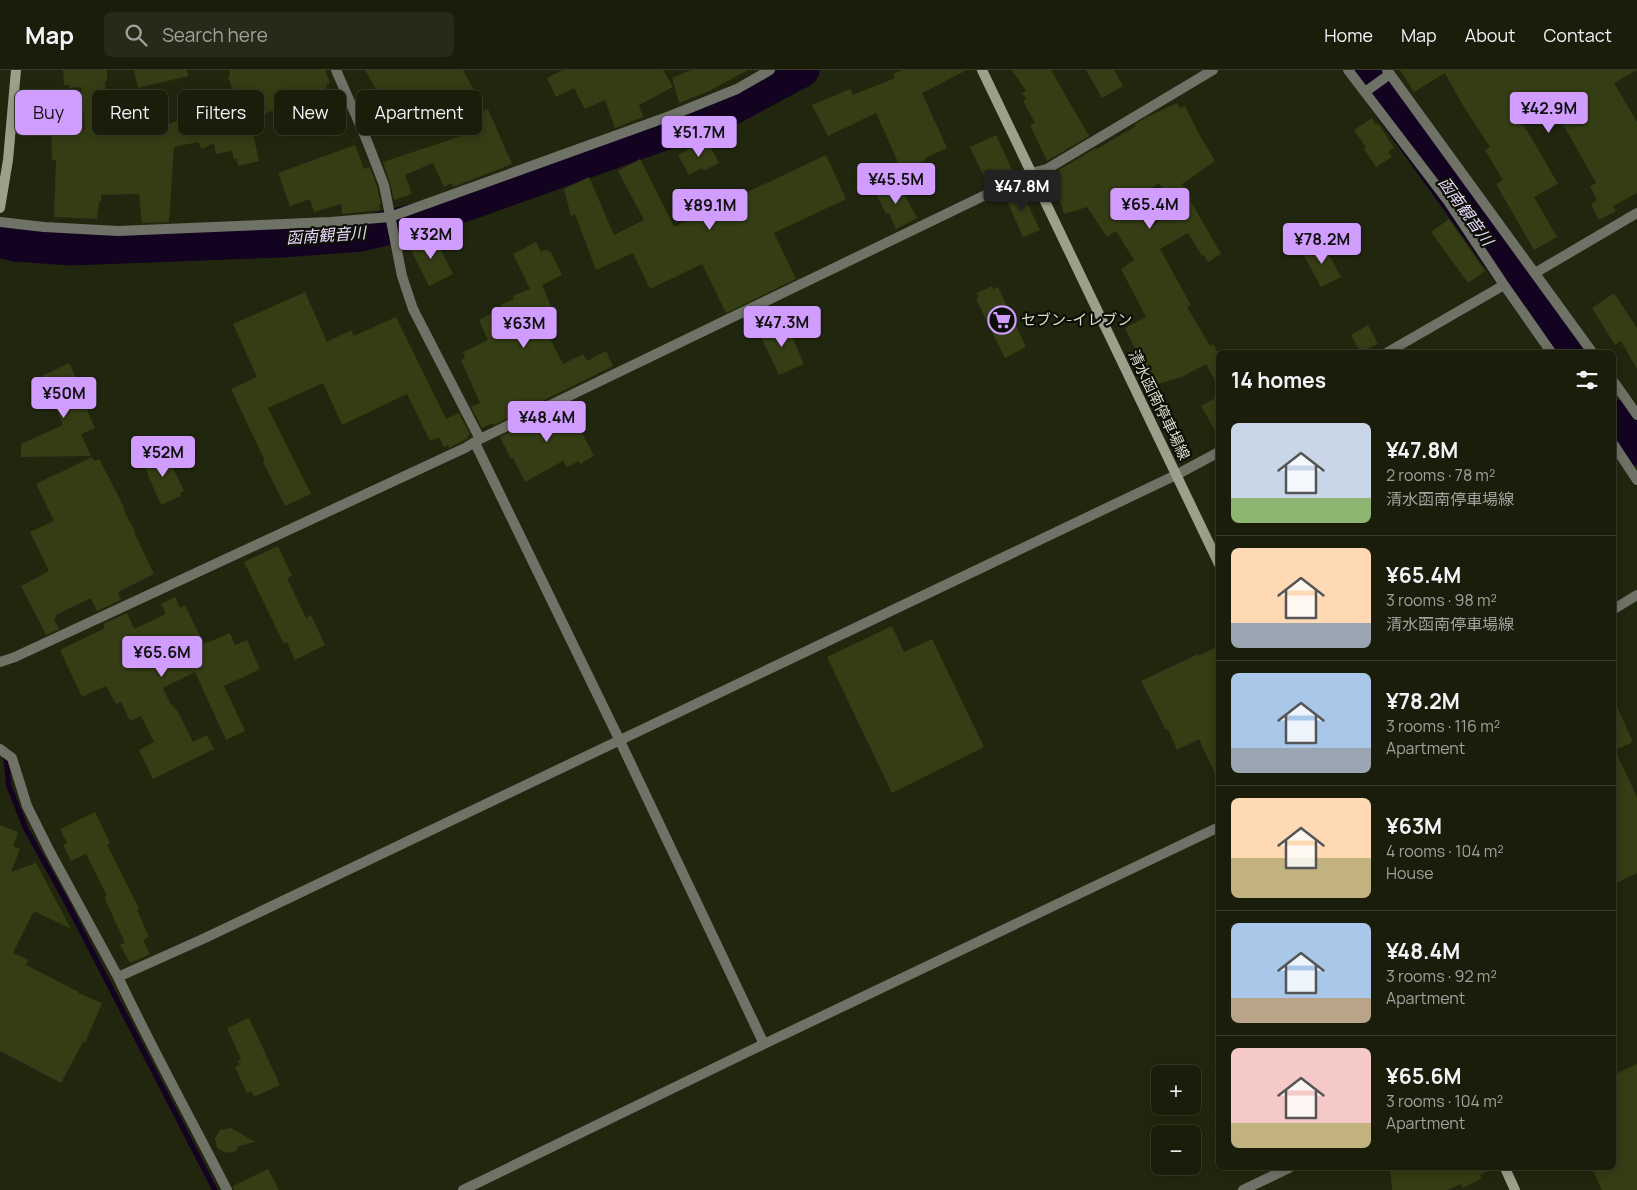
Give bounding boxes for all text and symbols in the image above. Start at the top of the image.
search box [104,12,454,57]
text: Map [25,18,74,51]
icon: search [122,21,150,49]
text: Search here [162,22,268,48]
text: Home [1324,23,1373,47]
text: Map [1401,23,1437,47]
text: About [1465,23,1515,47]
text: Contact [1543,23,1612,47]
chip: Buy [15,90,82,135]
chip: Rent [92,90,168,135]
chip: Filters [178,90,264,135]
chip: New [274,90,346,135]
chip: Apartment [356,90,482,135]
pin: ¥42.9M [1508,92,1590,134]
text: ¥42.9M [1521,97,1577,119]
pin: ¥51.7M [658,116,740,158]
text: ¥51.7M [673,121,725,143]
pin: ¥45.5M [855,162,937,205]
text: ¥45.5M [868,168,924,190]
pin: ¥47.8M [981,170,1063,212]
water label: 函南観音川 [1434,172,1500,251]
text: ¥47.8M [994,175,1050,197]
pin: ¥65.4M [1109,188,1191,230]
pin: ¥89.1M [669,189,751,231]
text: ¥65.4M [1121,193,1179,215]
text: ¥89.1M [683,194,737,216]
pin: ¥32M [401,218,461,260]
water label: 函南観音川 [285,221,369,249]
pin: ¥78.2M [1281,222,1363,265]
text: ¥32M [410,223,452,245]
text: ¥78.2M [1294,228,1350,250]
supermarket icon: セブン-イレブン [987,305,1017,335]
pin: ¥63M [494,306,554,349]
pin: ¥47.3M [741,306,823,348]
place label: セブン-イレブン [1021,309,1132,330]
text: ¥47.3M [755,311,809,333]
text: ¥63M [503,312,545,334]
street label: 清水函南停車場線 [1124,346,1195,463]
text: 14 homes [1231,366,1326,394]
icon: filters [1573,366,1601,394]
pin: ¥50M [34,376,94,419]
text: ¥50M [42,382,86,404]
pin: ¥48.4M [506,400,588,443]
text: ¥48.4M [519,406,575,428]
pin: ¥52M [133,436,193,478]
text: ¥47.8M [1386,436,1458,464]
text: ¥52M [142,441,184,463]
icon: home [1271,443,1331,503]
text: 2 rooms · 78 m² [1386,464,1495,486]
text: 清水函南停車場線 [1386,488,1514,510]
text: ¥65.4M [1386,561,1461,589]
icon: home [1271,568,1331,628]
text: 3 rooms · 98 m² [1386,589,1497,611]
text: 清水函南停車場線 [1386,613,1514,635]
pin: ¥65.6M [121,636,203,678]
text: ¥65.6M [133,641,191,663]
text: ¥78.2M [1386,687,1460,715]
icon: home [1271,693,1331,753]
text: 3 rooms · 116 m² [1386,715,1500,737]
text: Apartment [1386,737,1465,759]
text: ¥63M [1386,812,1442,840]
icon: home [1271,818,1331,878]
text: 4 rooms · 104 m² [1386,840,1504,862]
text: House [1386,862,1434,884]
text: ¥48.4M [1386,937,1460,965]
icon: home [1271,943,1331,1003]
text: 3 rooms · 92 m² [1386,965,1497,987]
text: Apartment [1386,987,1465,1009]
text: ¥65.6M [1386,1062,1462,1090]
map controls [1151,1065,1201,1175]
button: + [1151,1065,1201,1115]
icon: home [1271,1068,1331,1128]
text: 3 rooms · 104 m² [1386,1090,1503,1112]
text: Apartment [1386,1112,1465,1134]
button: − [1151,1125,1201,1175]

